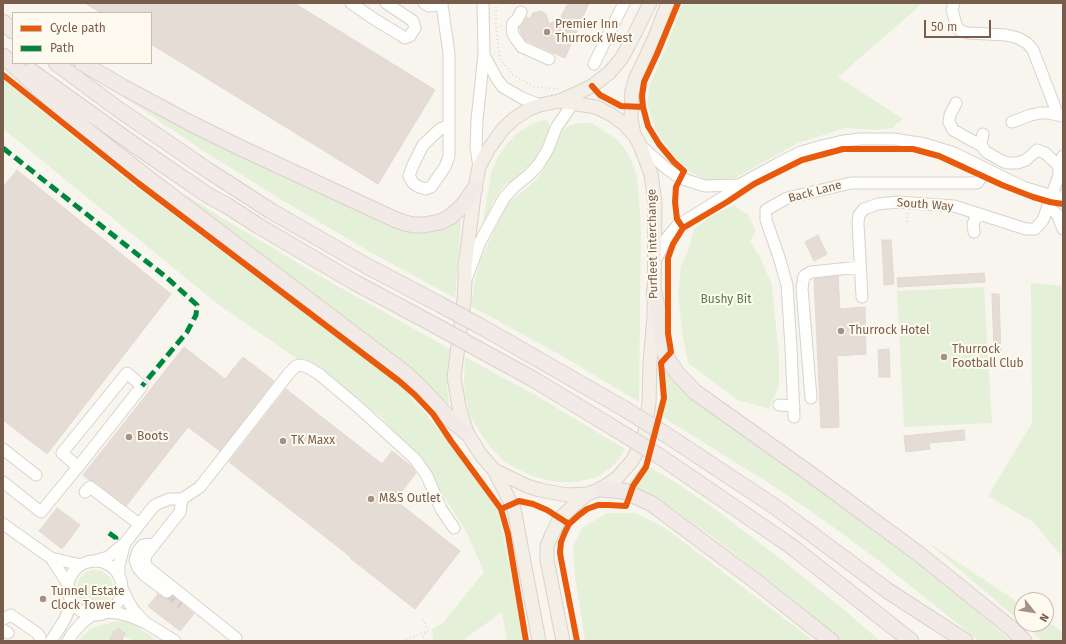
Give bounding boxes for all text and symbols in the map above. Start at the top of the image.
legend [12,12,152,64]
scale bar [926,12,993,38]
place label: Premier Inn Thurrock West [555,18,632,46]
text: 50 m [931,20,957,34]
text: Cycle path [50,21,106,35]
marker: Premier Inn Thurrock West [542,27,552,37]
text: Path [50,41,74,55]
street label: Back Lane [787,178,843,206]
street label: Purfleet Interchange [645,189,661,299]
street label: South Way [896,196,954,214]
park label: Bushy Bit [701,293,751,307]
place label: Thurrock Hotel [849,324,930,338]
marker: Thurrock Hotel [836,326,846,336]
place label: Thurrock Football Club [952,343,1024,371]
marker: Thurrock Football Club [939,352,949,362]
place label: Boots [137,430,168,444]
marker: Boots [124,432,134,442]
place label: TK Maxx [291,434,335,448]
marker: TK Maxx [278,436,288,446]
place label: M&S Outlet [379,492,441,506]
marker: M&S Outlet [366,494,376,504]
place label: Tunnel Estate Clock Tower [51,585,124,613]
north arrow [1014,592,1054,632]
marker: Tunnel Estate Clock Tower [38,594,48,604]
text: N [1037,611,1051,624]

